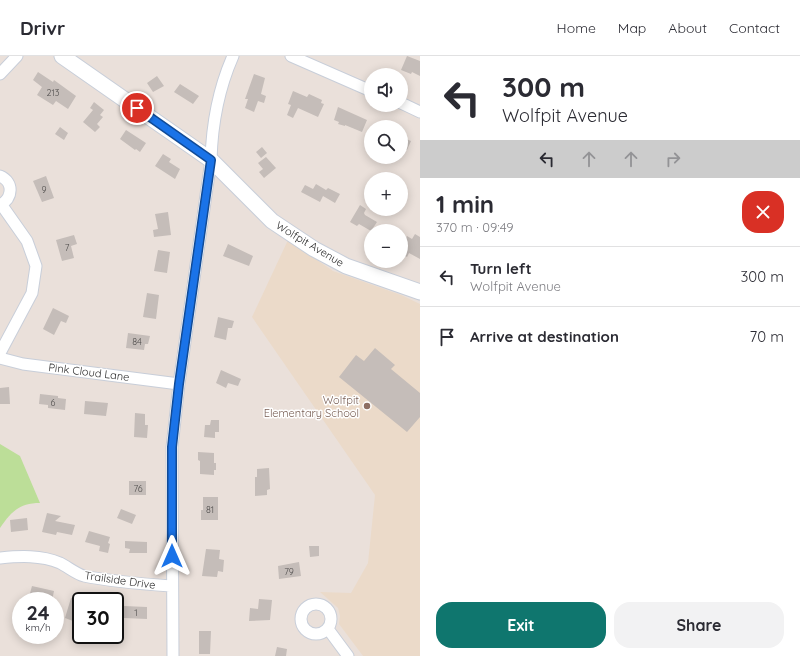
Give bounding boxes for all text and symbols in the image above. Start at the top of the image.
text: Drivr [20,16,65,40]
text: Home [557,19,596,37]
text: Map [618,19,646,37]
text: About [668,19,707,37]
text: Contact [729,19,780,37]
map controls [364,68,408,268]
button: sound [364,68,408,112]
text: 300 m [502,69,585,104]
icon: left [436,72,488,124]
house number: 213 [46,87,60,98]
pin [120,91,154,125]
icon: arrive [126,97,148,119]
text: Wolfpit Avenue [502,104,628,127]
button: search [364,120,408,164]
icon: left [536,148,558,170]
icon: ahead [578,148,600,170]
icon: ahead [620,148,642,170]
icon: right [662,148,684,170]
button: + [364,172,408,216]
house number: 9 [41,184,47,195]
text: 1 min [436,189,494,219]
button: close [742,191,784,233]
street label: Wolfpit Avenue [273,218,347,270]
text: 370 m · 09:49 [436,219,514,235]
button: − [364,224,408,268]
house number: 7 [65,242,70,253]
text: Turn left [470,259,532,278]
icon: left [436,266,458,288]
text: 300 m [741,267,784,286]
text: Wolfpit Avenue [470,278,561,294]
icon: arrive [436,326,458,348]
text: Arrive at destination [470,327,619,346]
text: 70 m [750,327,784,346]
house number: 84 [132,336,142,347]
street label: Pink Cloud Lane [48,360,130,384]
place label: Wolfpit Elementary School [264,393,359,420]
house number: 6 [51,397,56,408]
marker: Wolfpit Elementary School [362,401,372,411]
house number: 76 [133,483,143,494]
house number: 81 [206,504,214,515]
position arrow [151,535,193,577]
house number: 79 [284,566,294,577]
street label: Trailside Drive [84,568,156,592]
speed limit sign: 30 [72,592,124,644]
text: 24 [26,600,50,625]
button: Exit [436,602,606,648]
button: Share [614,602,784,648]
house number: 1 [134,607,138,618]
text: km/h [25,621,51,634]

